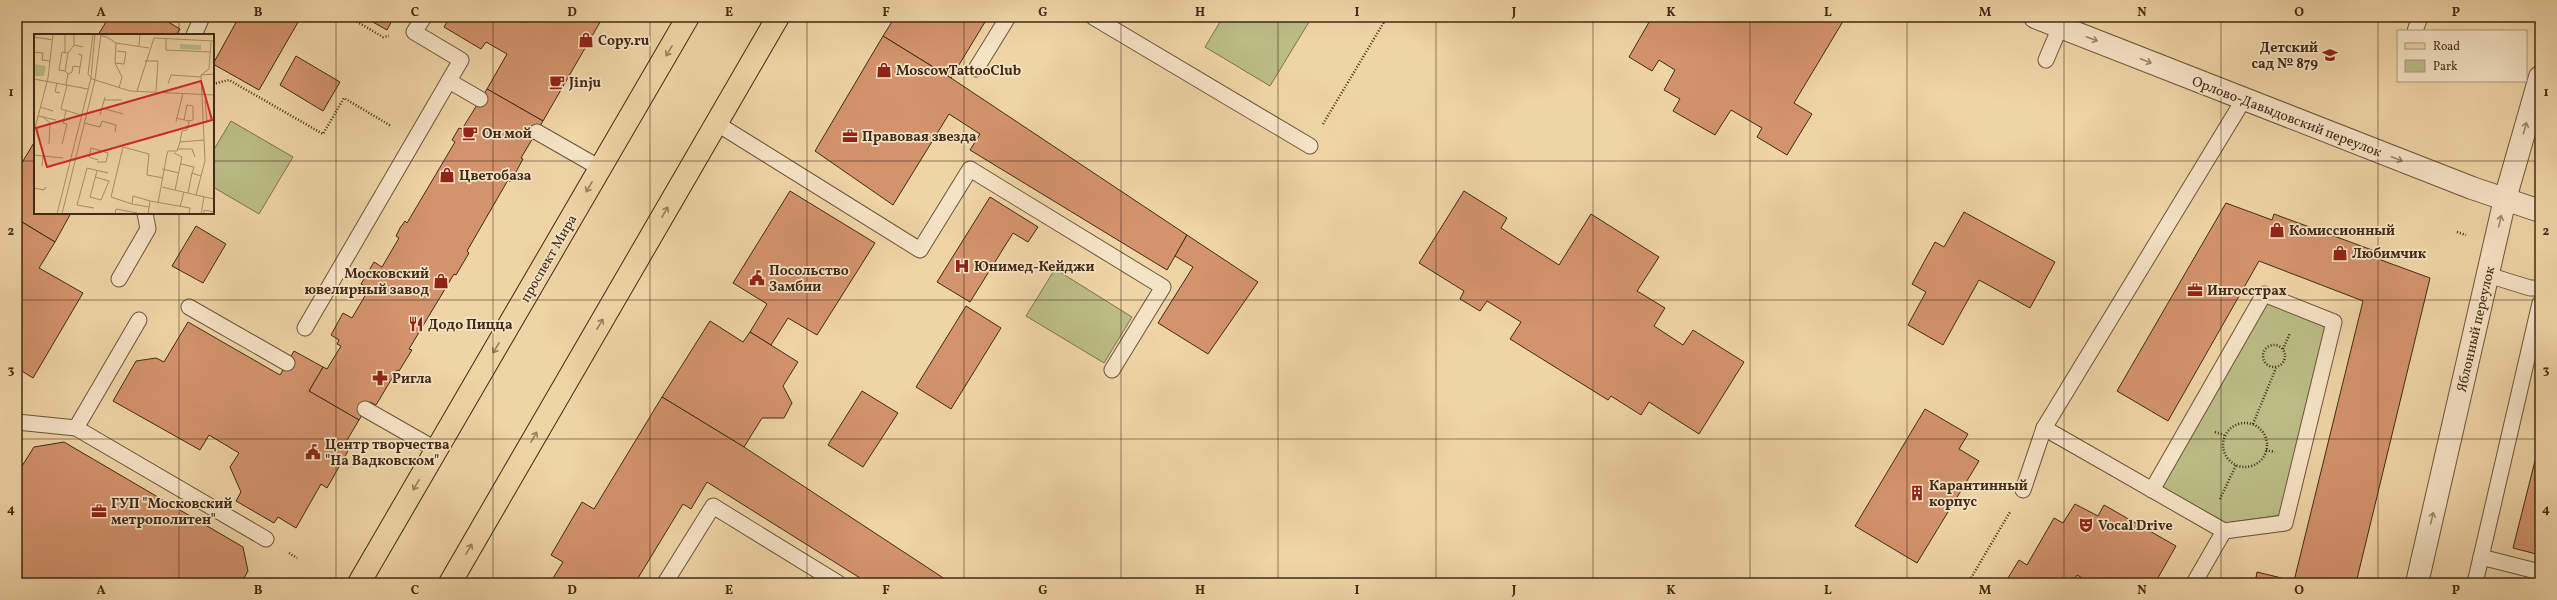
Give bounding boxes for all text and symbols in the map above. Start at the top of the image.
text: A [96,4,106,22]
text: B [254,4,263,22]
text: C [411,4,419,22]
text: D [567,4,577,22]
text: E [725,4,733,22]
text: F [882,4,890,22]
text: G [1038,4,1048,22]
text: H [1195,4,1205,22]
text: I [1355,4,1360,22]
text: J [1511,4,1517,22]
text: K [1666,4,1676,22]
text: L [1824,4,1832,22]
text: M [1979,4,1992,22]
text: N [2137,4,2147,22]
text: O [2294,4,2304,22]
text: P [2452,4,2460,22]
legend [2397,30,2527,82]
shop icon: Copy.ru [577,31,595,49]
place label: Copy.ru [598,32,650,51]
inset map [34,34,214,214]
one-way arrow [2085,36,2097,44]
place label: Детский сад № 879 [2251,39,2318,74]
text: Road [2433,39,2460,55]
one-way arrow [664,45,672,57]
school or university icon: Детский сад № 879 [2321,46,2339,64]
one-way arrow [2140,57,2152,65]
text: Park [2433,59,2458,75]
shop icon: MoscowTattooClub [875,61,893,79]
place label: MoscowTattooClub [896,62,1021,81]
street label: Орлово-Давыдовский переулок [2189,72,2385,163]
cafe icon: Jinju [548,73,566,91]
place label: Jinju [568,74,602,93]
text: 1 [8,84,14,102]
text: 1 [2543,84,2549,102]
one-way arrow [2522,122,2529,135]
cafe icon: Он мой [461,124,479,142]
place label: Он мой [482,125,532,144]
office icon: Правовая звезда [841,127,859,145]
place label: Правовая звезда [862,128,977,147]
one-way arrow [2390,155,2402,163]
shop icon: Цветобаза [438,166,456,184]
place label: Цветобаза [459,167,532,186]
one-way arrow [585,181,593,193]
one-way arrow [661,206,669,218]
street label: проспект Мира [516,211,582,306]
one-way arrow [2497,215,2505,228]
shop icon: Комиссионный [2268,221,2286,239]
place label: Комиссионный [2289,222,2395,241]
text: 2 [8,223,15,241]
text: 2 [2543,223,2550,241]
shop icon: Любимчик [2331,244,2349,262]
place label: Любимчик [2352,245,2427,264]
hospital icon: Юнимед-Кейджи [953,257,971,275]
place label: Юнимед-Кейджи [974,258,1094,277]
place label: Посольство Замбии [769,262,849,297]
street label: Яблонный переулок [2453,264,2500,394]
place label: Московский ювелирный завод [305,265,429,300]
public building icon: Посольство Замбии [748,269,766,287]
shop icon: Московский ювелирный завод [432,272,450,290]
office icon: Ингосстрах [2186,281,2204,299]
place label: Ингосстрах [2207,282,2287,301]
restaurant icon: Додо Пицца [407,315,425,333]
place label: Додо Пицца [428,316,513,335]
one-way arrow [596,318,604,330]
one-way arrow [491,342,499,354]
text: 3 [8,362,15,380]
text: 3 [2543,362,2550,380]
pharmacy icon: Ригла [371,369,389,387]
place label: Ригла [392,370,432,389]
one-way arrow [531,431,539,443]
place label: Центр творчества "На Вадковском" [325,436,450,471]
public building icon: Центр творчества "На Вадковском" [304,443,322,461]
place label: Карантинный корпус [1929,477,2028,512]
one-way arrow [412,479,420,491]
building icon: Карантинный корпус [1908,484,1926,502]
place label: ГУП "Московский метрополитен" [111,495,232,530]
text: 4 [7,501,15,519]
text: 4 [2542,501,2550,519]
office icon: ГУП "Московский метрополитен" [90,502,108,520]
one-way arrow [2428,512,2436,525]
theatre icon: Vocal Drive [2077,516,2095,534]
place label: Vocal Drive [2098,517,2173,536]
one-way arrow [466,543,474,555]
text: A [96,582,106,600]
text: B [254,582,263,600]
text: C [411,582,419,600]
text: D [567,582,577,600]
text: E [725,582,733,600]
text: F [882,582,890,600]
text: G [1038,582,1048,600]
text: H [1195,582,1205,600]
text: I [1355,582,1360,600]
text: J [1511,582,1517,600]
text: K [1666,582,1676,600]
text: L [1824,582,1832,600]
text: M [1979,582,1992,600]
text: N [2137,582,2147,600]
text: O [2294,582,2304,600]
text: P [2452,582,2460,600]

